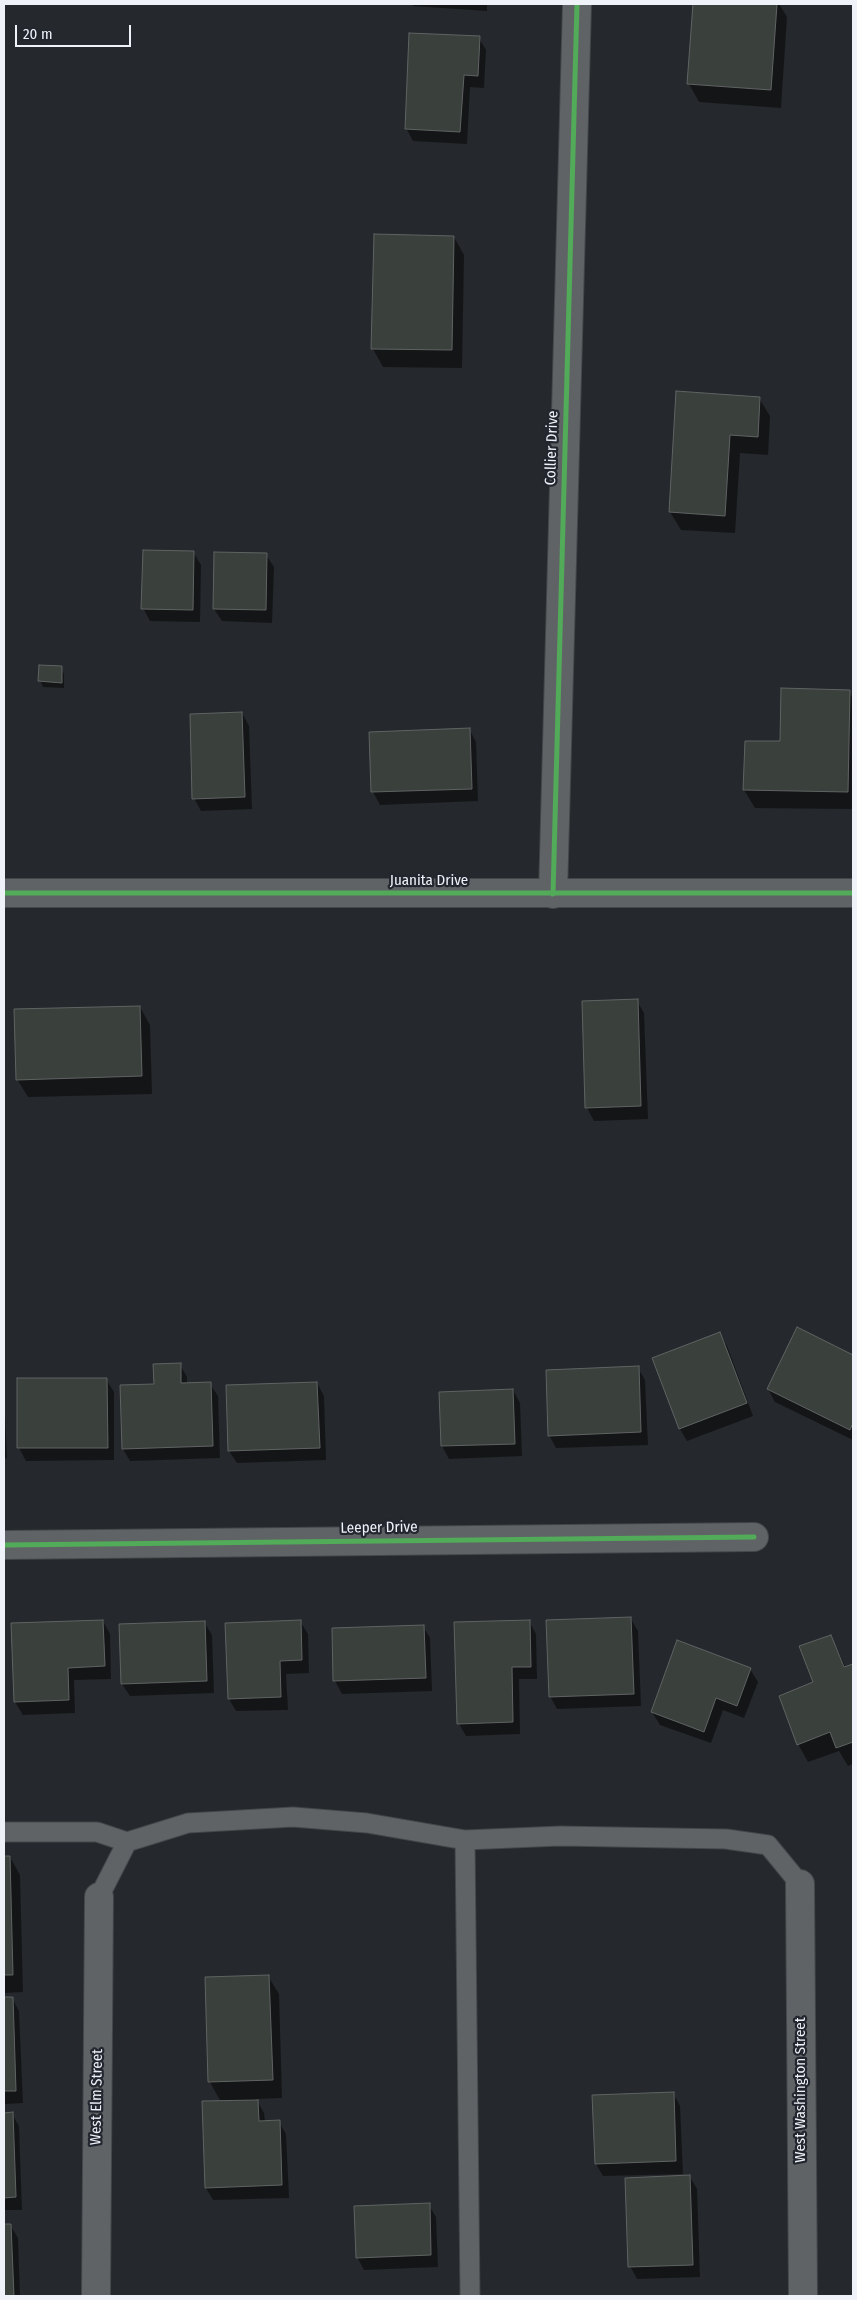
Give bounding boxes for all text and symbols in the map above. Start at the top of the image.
scale bar [18,15,134,47]
text: 20 m [23,25,53,43]
street label: Collier Drive [542,410,562,486]
street label: Juanita Drive [390,872,468,890]
street label: Leeper Drive [340,1518,418,1538]
street label: West Washington Street [792,2017,810,2163]
street label: West Elm Street [87,2049,107,2145]

